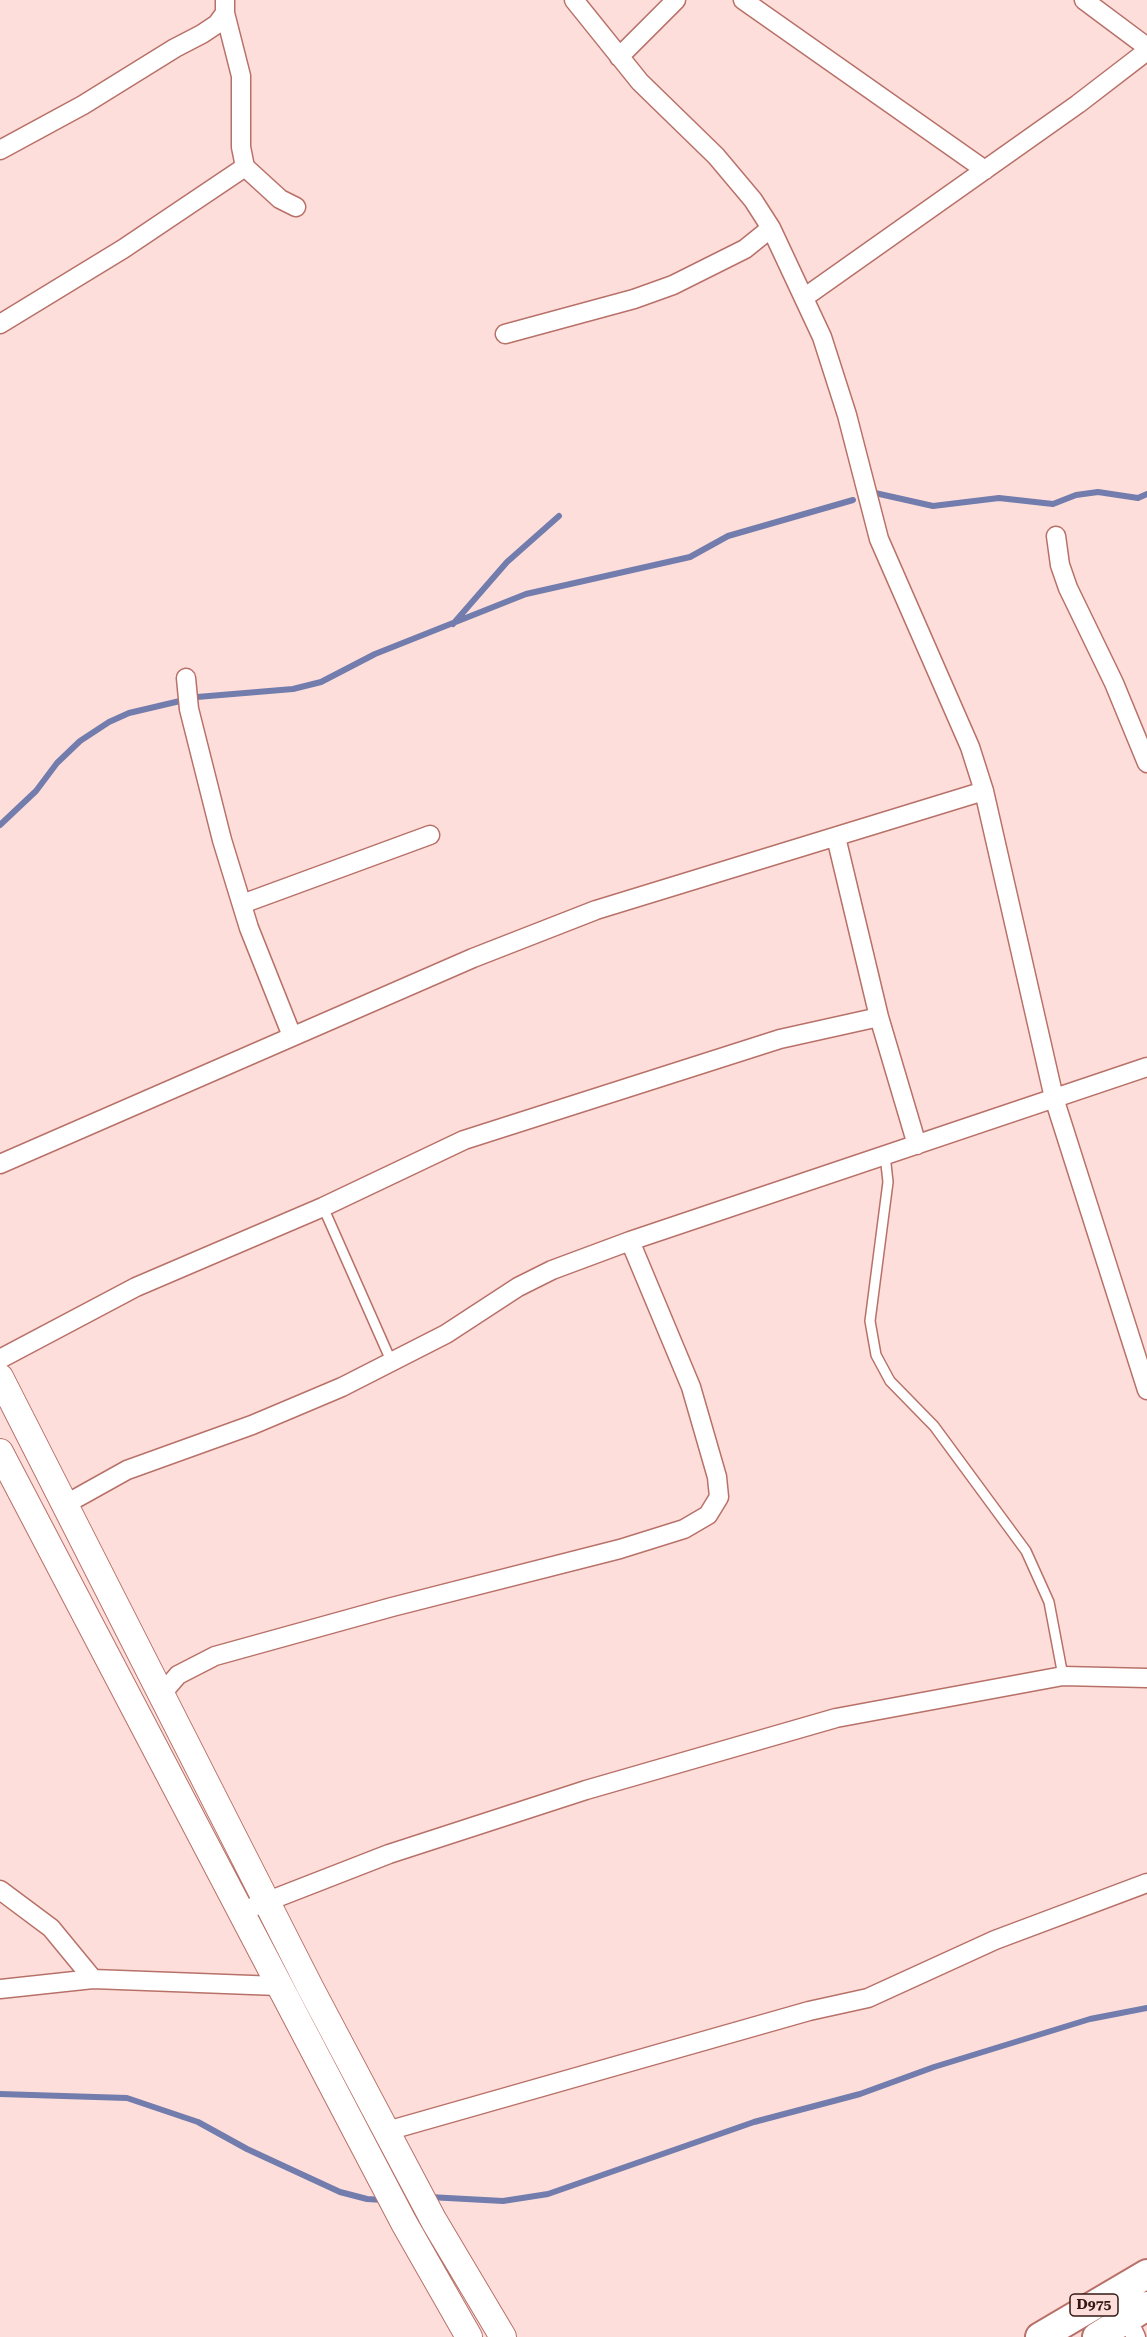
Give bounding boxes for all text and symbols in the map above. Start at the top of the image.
road number: D975 [1070,2294,1118,2316]

